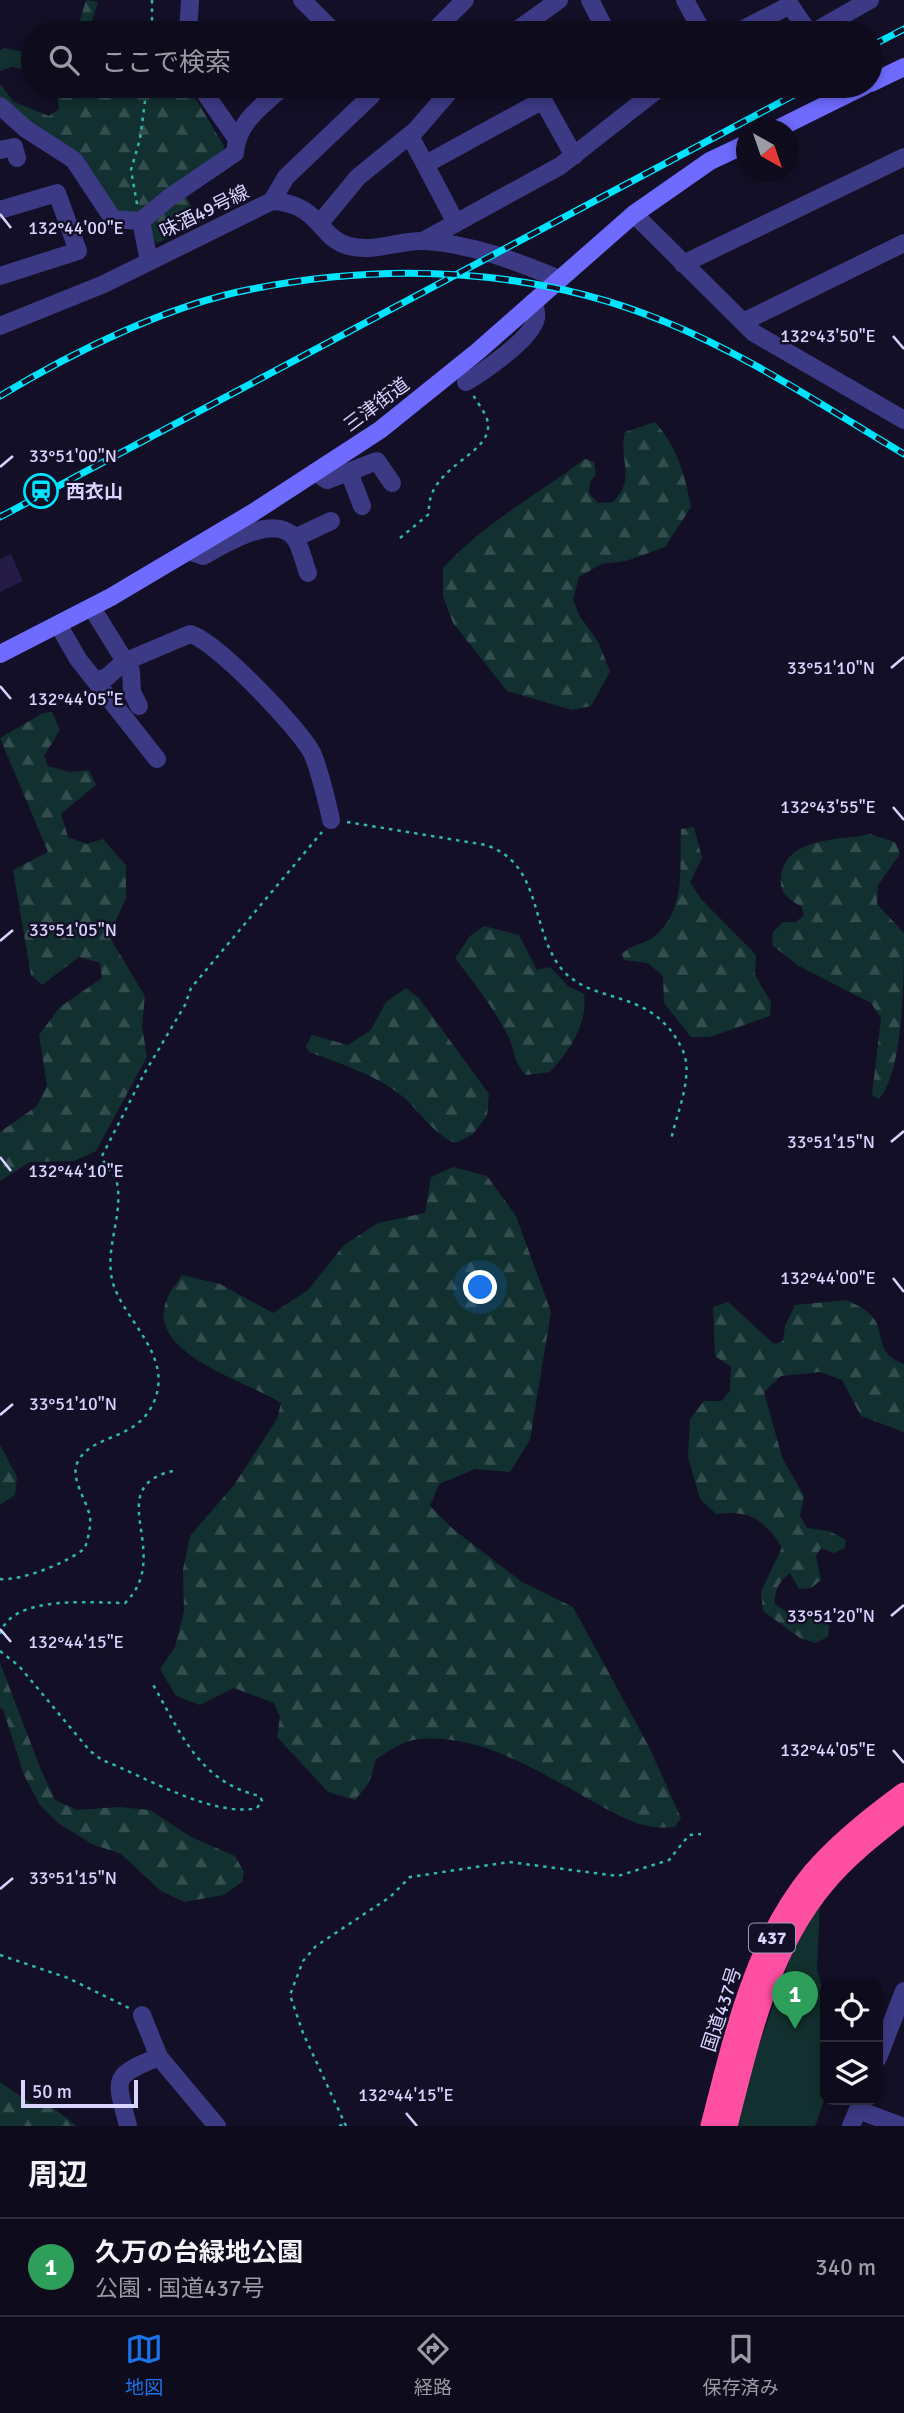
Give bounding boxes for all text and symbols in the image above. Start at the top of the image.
search box [21,21,883,98]
icon: search [45,41,83,79]
text: ここで検索 [101,47,231,79]
north arrow [736,119,799,182]
street label: 味酒49号線 [156,180,253,244]
text: 132°44'00"E [28,217,124,239]
text: 132°43'50"E [780,325,876,347]
street label: 三津街道 [339,372,414,437]
text: 33°51'00"N [29,445,117,467]
station icon: 西衣山 [22,472,60,510]
place label: 西衣山 [66,480,123,504]
text: 33°51'10"N [787,657,875,679]
text: 132°44'05"E [28,688,124,710]
text: 132°43'55"E [780,796,876,818]
text: 33°51'05"N [29,919,117,941]
text: 33°51'15"N [787,1131,875,1153]
text: 132°44'10"E [28,1160,124,1182]
text: 132°44'00"E [780,1267,876,1289]
your location [463,1270,497,1304]
text: 33°51'10"N [29,1393,117,1415]
text: 33°51'20"N [787,1605,875,1627]
text: 132°44'15"E [28,1631,124,1653]
text: 132°44'05"E [780,1739,876,1761]
text: 33°51'15"N [29,1867,117,1889]
road number: 437 [749,1924,795,1952]
street label: 国道437号 [697,1964,747,2055]
pin: 1 [772,1971,818,2029]
map controls [820,1979,883,2105]
button: locate [820,1979,883,2042]
button: layers [820,2042,883,2105]
scale bar [21,2077,138,2109]
text: 50 m [32,2080,72,2104]
text: 132°44'15"E [358,2084,454,2106]
text: 周辺 [28,2157,88,2194]
text: 久万の台緑地公園 [95,2237,303,2269]
text: 1 [45,2253,57,2282]
text: 340 m [815,2253,876,2282]
text: 公園 · 国道437号 [95,2274,264,2303]
tab: 地図 [125,2330,163,2400]
tab: 経路 [414,2330,452,2400]
tab: 保存済み [703,2330,779,2400]

